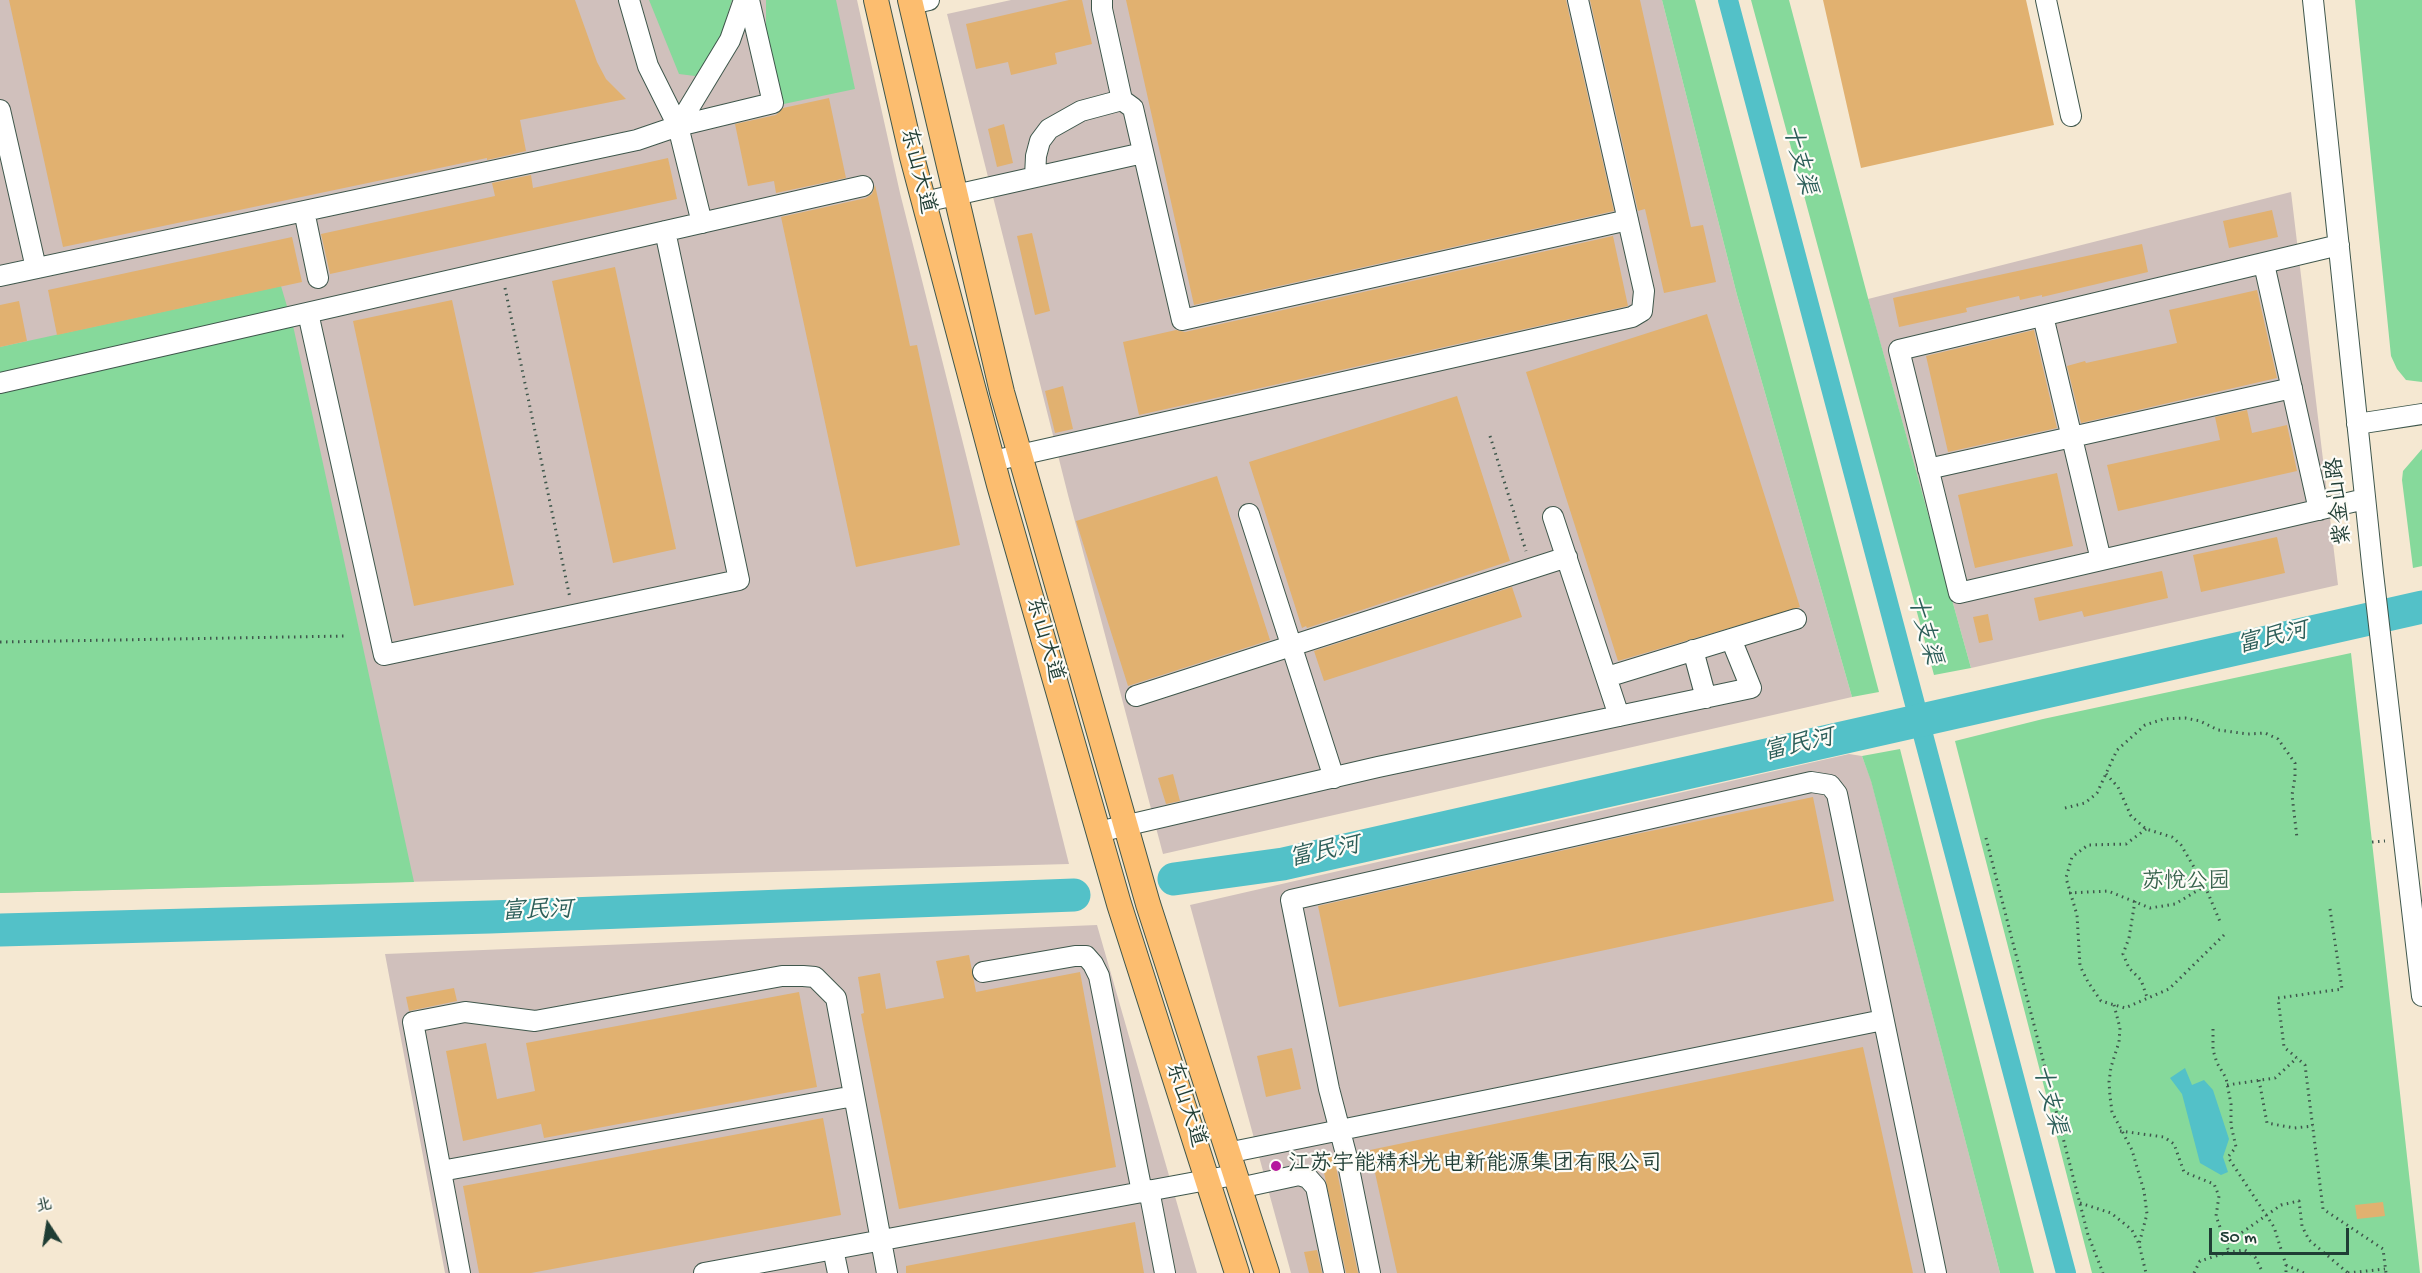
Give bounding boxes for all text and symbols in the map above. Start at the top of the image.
water label: 十支渠 [1774,121,1820,199]
street label: 东山大道 [893,125,939,217]
street label: 紫金山路 [2323,456,2359,546]
water label: 十支渠 [1899,591,1945,669]
street label: 东山大道 [1018,594,1068,686]
water label: 富民河 [2235,618,2311,662]
water label: 富民河 [1761,725,1837,769]
water label: 富民河 [1287,832,1363,876]
park label: 苏悦公园 [2142,871,2230,897]
water label: 富民河 [501,897,573,929]
street label: 东山大道 [1158,1059,1210,1151]
water label: 十支渠 [2024,1061,2070,1139]
place label: 江苏宇能精科光电新能源集团有限公司 [1288,1153,1662,1179]
marker: 江苏宇能精科光电新能源集团有限公司 [1269,1159,1283,1173]
north arrow [18,1195,78,1255]
text: 北 [34,1196,54,1218]
scale bar [2212,1216,2352,1254]
text: 50 m [2220,1228,2257,1249]

